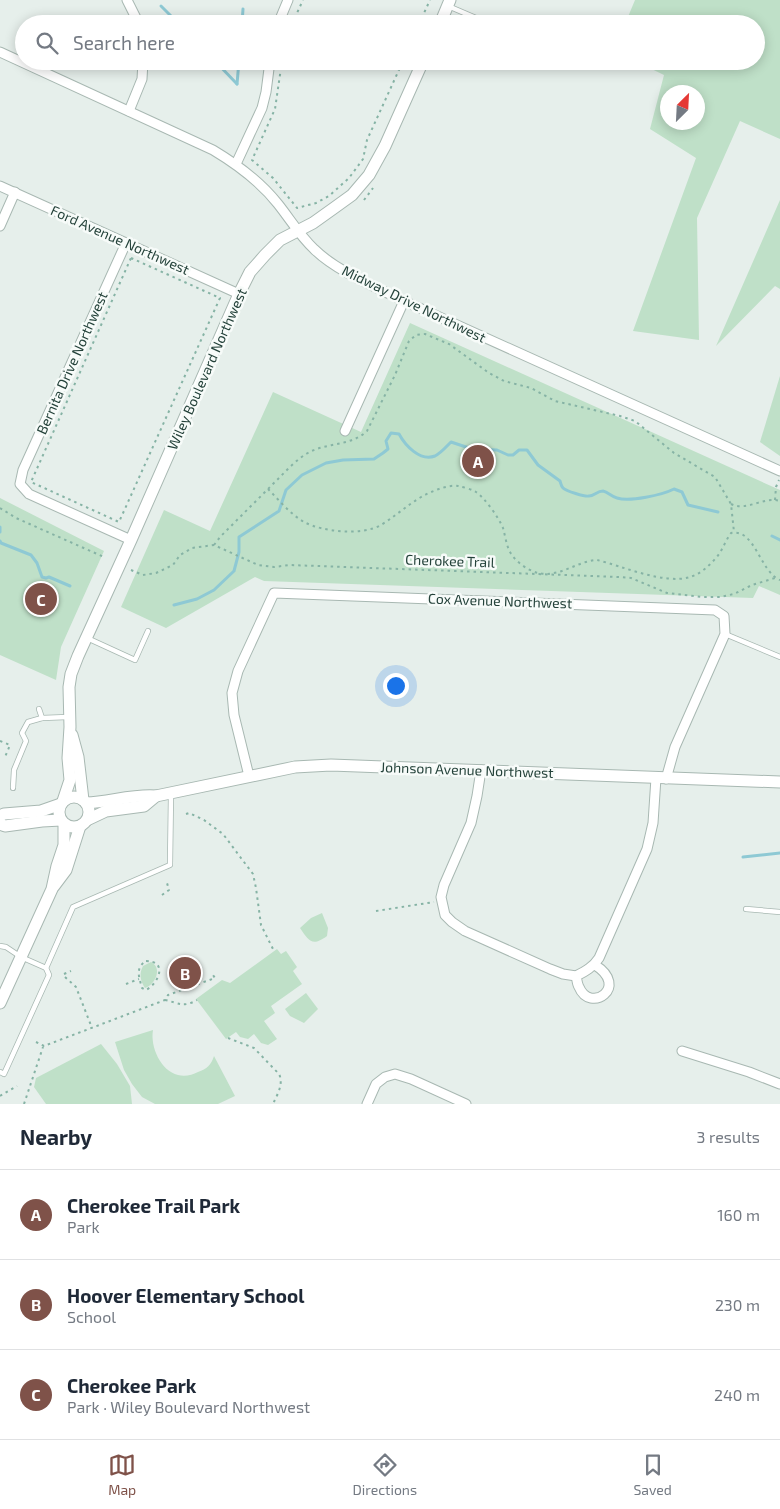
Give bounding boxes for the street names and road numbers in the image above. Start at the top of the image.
street label: Ford Avenue Northwest [48,201,192,278]
street label: Midway Drive Northwest [340,261,489,346]
street label: Wiley Boulevard Northwest [163,285,250,452]
street label: Bernita Drive Northwest [32,289,111,437]
street label: Cherokee Trail [405,550,496,571]
street label: Cox Avenue Northwest [428,589,572,612]
street label: Johnson Avenue Northwest [380,758,554,781]

